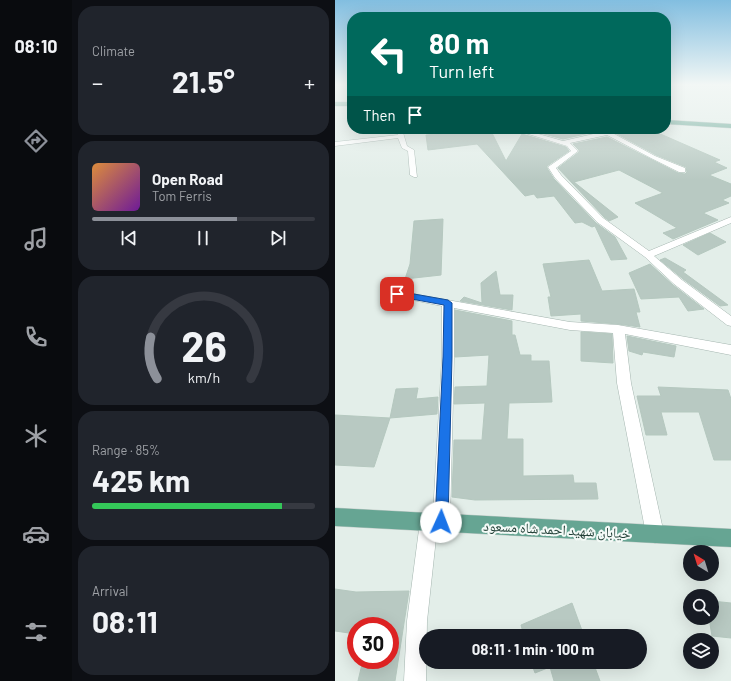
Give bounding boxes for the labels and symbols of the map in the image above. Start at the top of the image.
pin [380,277,414,311]
position arrow [420,501,462,543]
street label: خیابان شهید احمد شاه مسعود [483,517,631,542]
north arrow [683,545,719,581]
speed limit sign: 30 [347,617,399,669]

